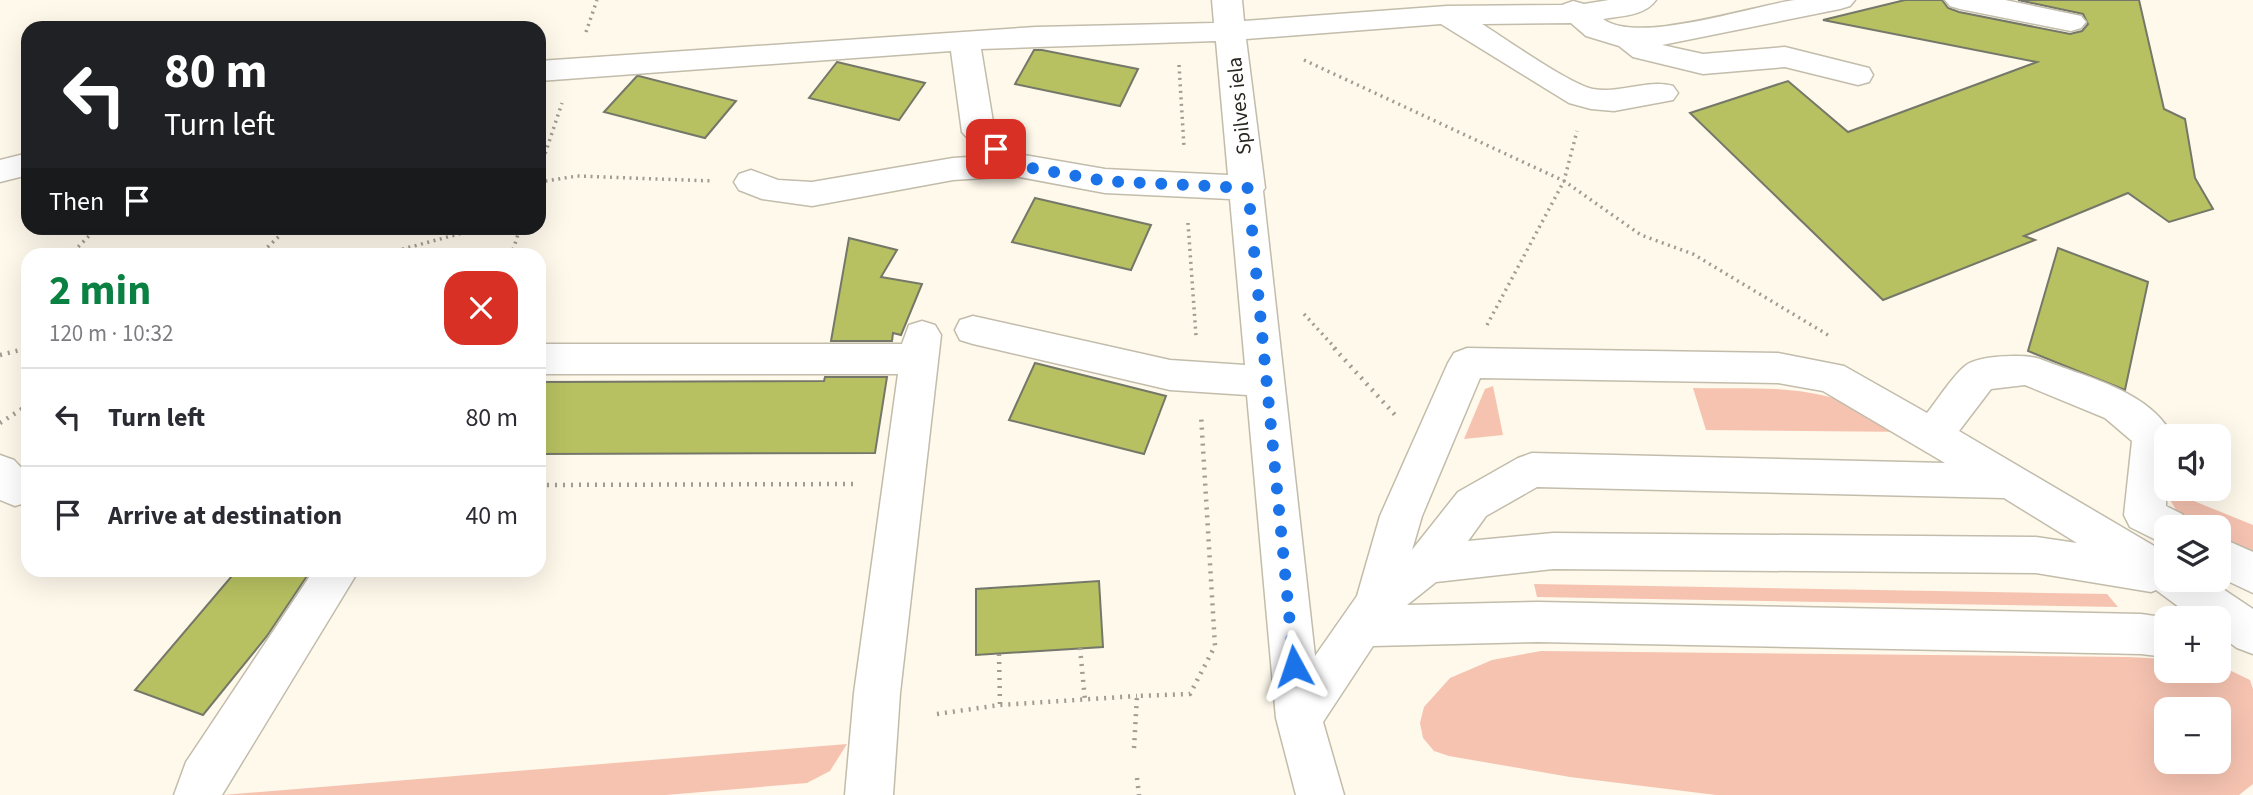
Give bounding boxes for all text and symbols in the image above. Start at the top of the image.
text: 80 m [164,37,268,107]
icon: left [49,49,140,140]
street label: Spilves iela [1219,56,1259,156]
text: Turn left [164,102,275,148]
pin [966,119,1026,179]
icon: arrive [977,130,1015,168]
icon: arrive [118,182,156,220]
text: Then [49,183,104,220]
text: 2 min [49,261,151,321]
button: close [444,271,518,345]
text: 120 m · 10:32 [49,317,173,350]
icon: left [49,398,87,436]
text: Turn left [108,399,205,436]
text: 80 m [465,399,518,436]
map controls [2154,424,2231,774]
button: sound [2154,424,2231,501]
icon: arrive [49,496,87,534]
text: Arrive at destination [108,497,342,534]
text: 40 m [465,497,518,534]
button: layers [2154,515,2231,592]
button: + [2154,606,2231,683]
position arrow [1257,629,1331,703]
button: − [2154,697,2231,774]

